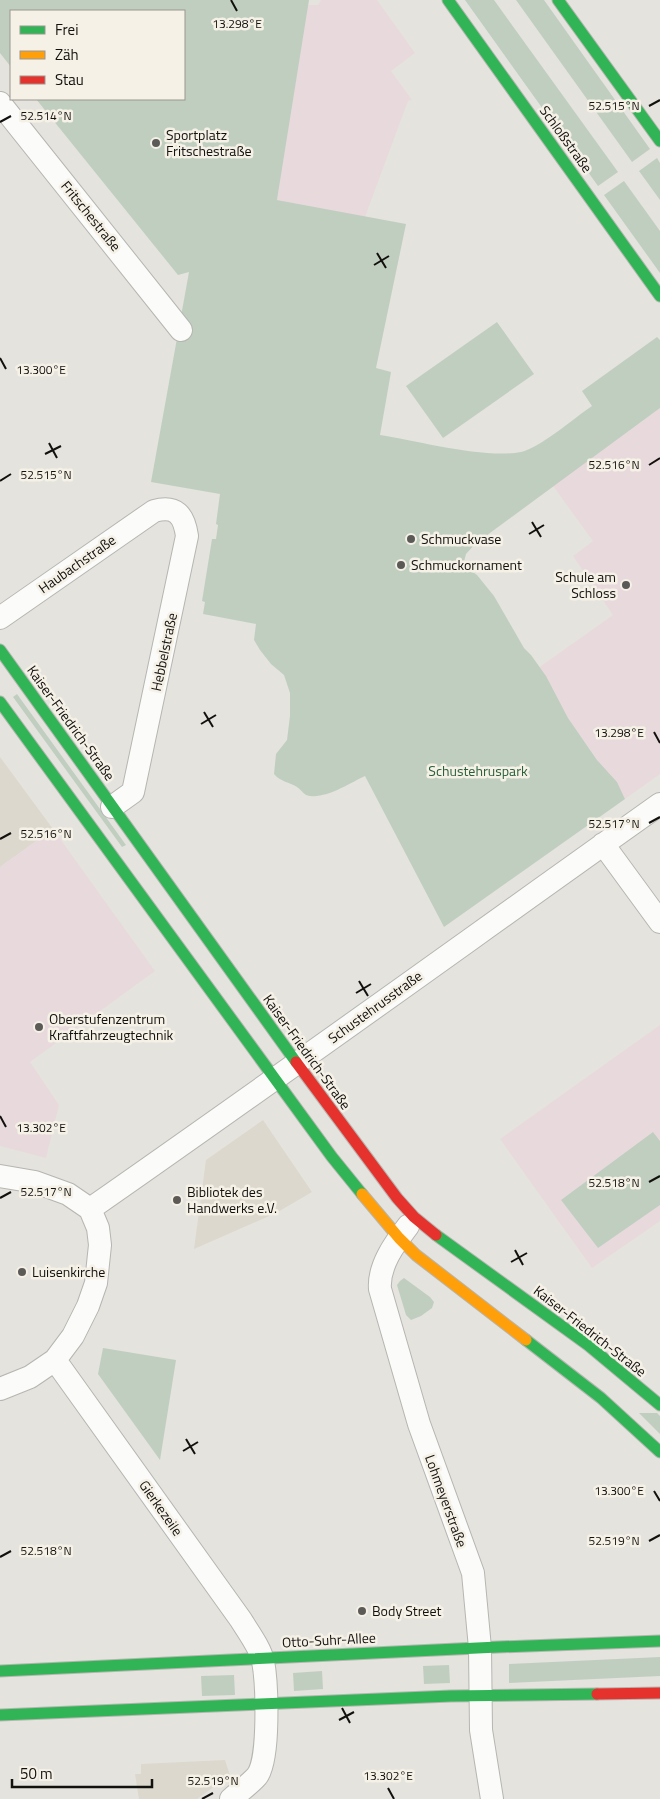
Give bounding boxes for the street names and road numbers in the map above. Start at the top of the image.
street label: Schloßstraße [535,101,598,177]
street label: Fritschestraße [56,176,126,256]
street label: Haubachstraße [34,529,120,598]
street label: Hebbelstraße [145,611,182,693]
street label: Kaiser-Friedrich-Straße [22,661,120,785]
street label: Schustehrusstraße [323,965,426,1048]
street label: Kaiser-Friedrich-Straße [258,990,356,1114]
street label: Kaiser-Friedrich-Straße [529,1280,651,1381]
street label: Lohmeyerstraße [420,1452,473,1550]
street label: Gierkezeile [134,1475,188,1540]
street label: Otto-Suhr-Allee [282,1627,376,1652]

